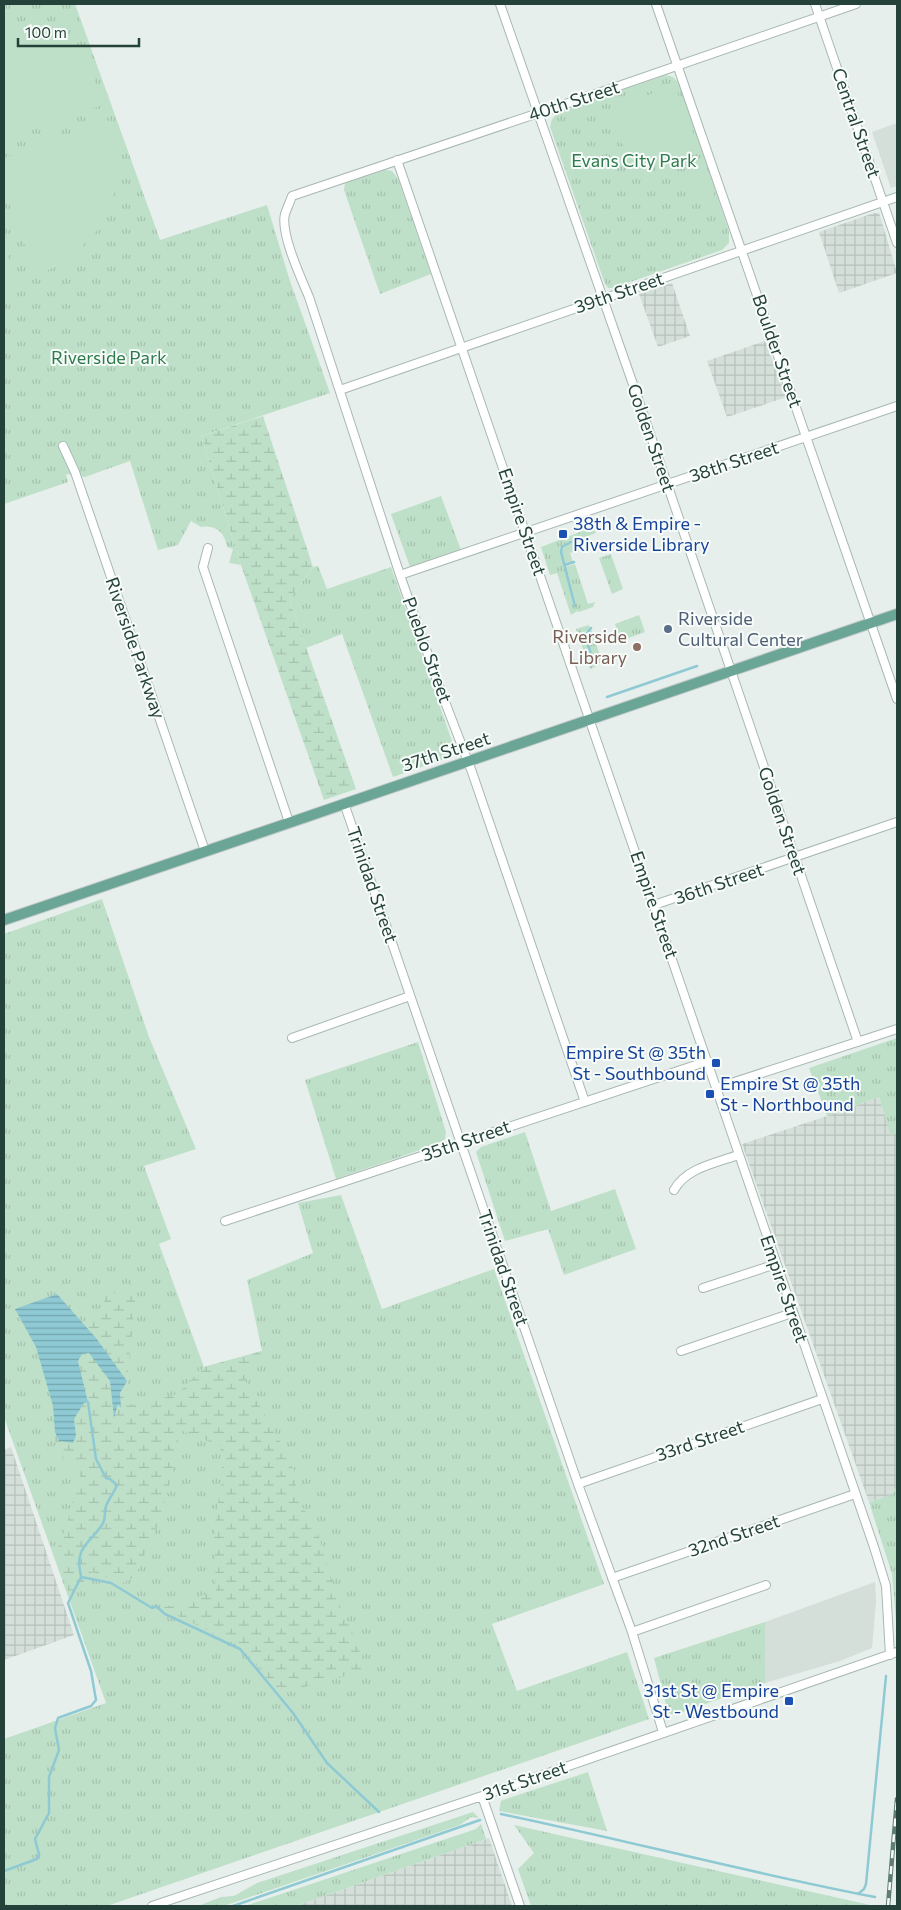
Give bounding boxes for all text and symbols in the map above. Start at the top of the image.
scale bar [18,15,139,47]
text: 100 m [25,23,67,41]
street label: Central Street [828,65,886,181]
street label: 40th Street [525,75,622,125]
park label: Evans City Park [571,149,697,171]
street label: 39th Street [571,266,666,318]
street label: Boulder Street [748,291,808,410]
park label: Riverside Park [51,346,167,368]
street label: Golden Street [623,381,681,495]
street label: 38th Street [686,435,781,487]
street label: Empire Street [494,465,552,578]
place label: 38th & Empire - Riverside Library [573,512,710,555]
marker: 38th & Empire - Riverside Library [557,528,569,540]
street label: Riverside Parkway [101,574,171,721]
street label: Pueblo Street [399,594,457,706]
place label: Riverside Cultural Center [678,607,803,650]
marker: Riverside Cultural Center [662,623,674,635]
place label: Riverside Library [552,625,627,668]
marker: Riverside Library [631,641,643,653]
street label: 37th Street [399,726,493,776]
street label: Golden Street [754,764,812,878]
street label: Trinidad Street [343,824,403,946]
street label: Empire Street [626,848,684,961]
street label: 36th Street [671,857,766,909]
place label: Empire St @ 35th St - Southbound [566,1041,706,1084]
marker: Empire St @ 35th St - Southbound [710,1057,722,1069]
place label: Empire St @ 35th St - Northbound [720,1072,860,1115]
marker: Empire St @ 35th St - Northbound [704,1088,716,1100]
street label: 35th Street [418,1115,513,1166]
street label: Trinidad Street [474,1207,534,1329]
street label: Empire Street [756,1232,814,1345]
street label: 33rd Street [653,1415,747,1465]
street label: 32nd Street [685,1509,782,1561]
place label: 31st St @ Empire St - Westbound [643,1679,779,1722]
marker: 31st St @ Empire St - Westbound [783,1695,795,1707]
street label: 31st Street [480,1755,570,1805]

